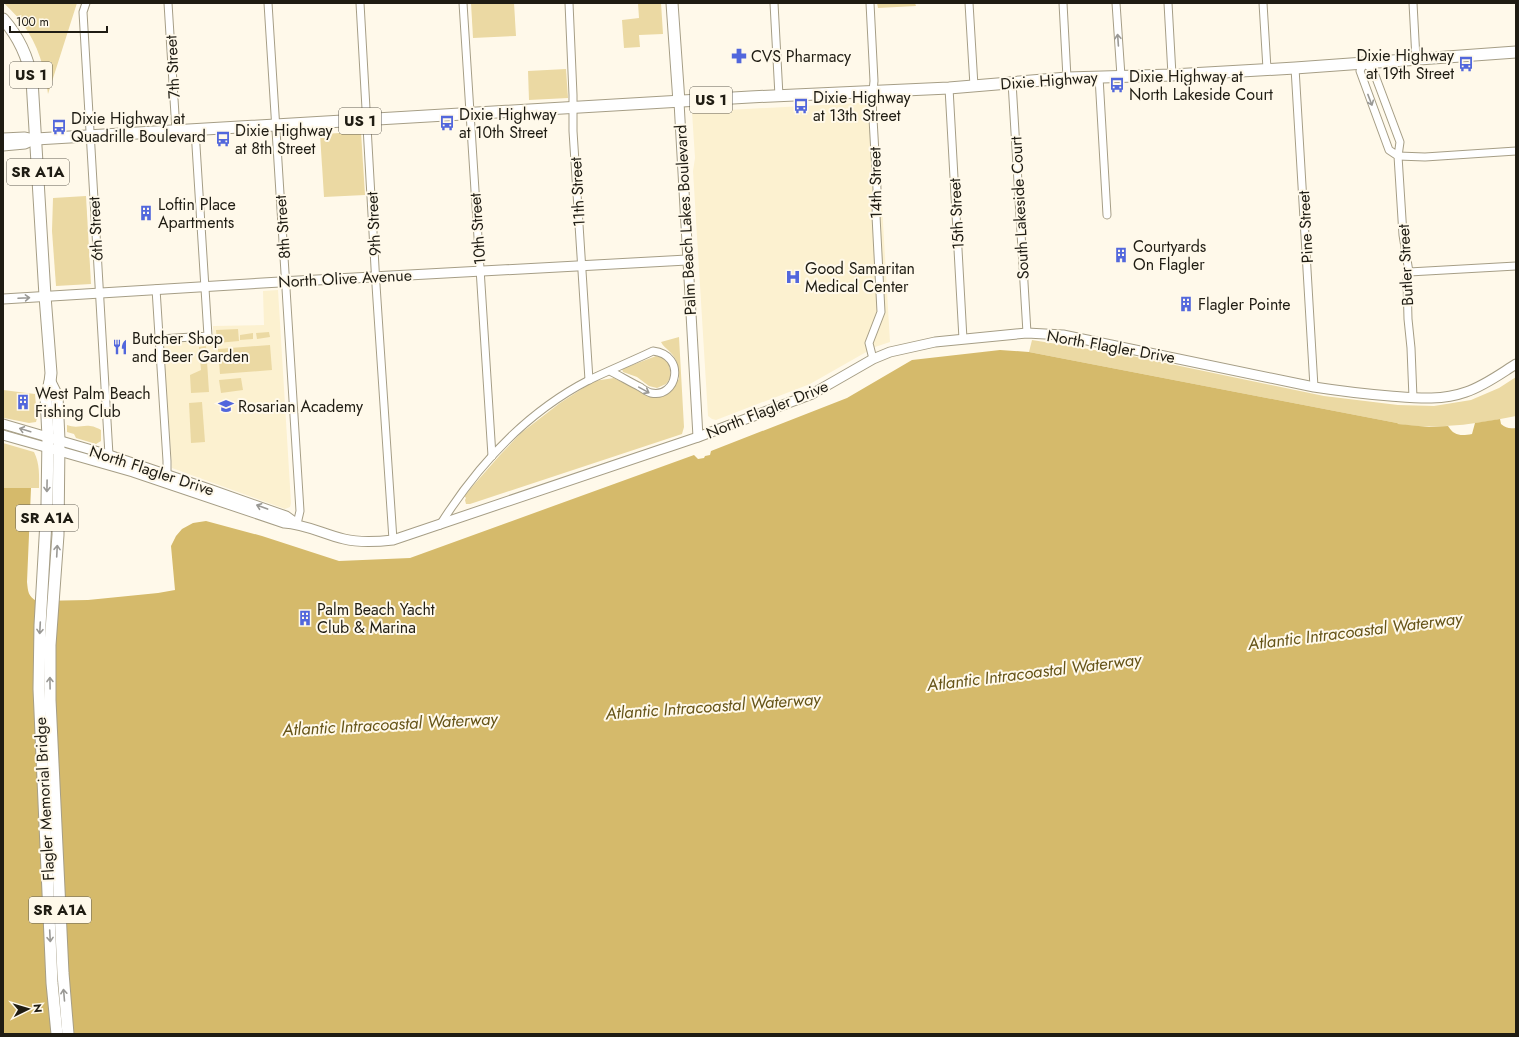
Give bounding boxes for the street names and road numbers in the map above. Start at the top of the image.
street label: 7th Street [159,34,186,99]
road number: US 1 [10,62,52,88]
street label: Dixie Highway [1000,66,1099,95]
road number: US 1 [690,87,732,113]
road number: US 1 [339,108,381,134]
street label: Palm Beach Lakes Boulevard [669,124,702,316]
street label: South Lakeside Court [1004,136,1035,280]
street label: 14th Street [863,147,888,219]
street label: 11th Street [564,156,591,227]
road number: SR A1A [7,159,69,185]
street label: 15th Street [943,178,970,250]
street label: Pine Street [1292,190,1319,264]
street label: 9th Street [360,191,387,257]
street label: 10th Street [464,192,491,266]
street label: 8th Street [269,194,296,260]
street label: 6th Street [82,196,109,262]
street label: Butler Street [1392,223,1419,306]
street label: North Olive Avenue [278,264,412,293]
street label: North Flagler Drive [1045,324,1177,369]
street label: North Flagler Drive [703,374,832,444]
street label: North Flagler Drive [87,439,217,501]
road number: SR A1A [16,505,78,531]
street label: Flagler Memorial Bridge [29,716,60,881]
road number: SR A1A [29,897,91,923]

